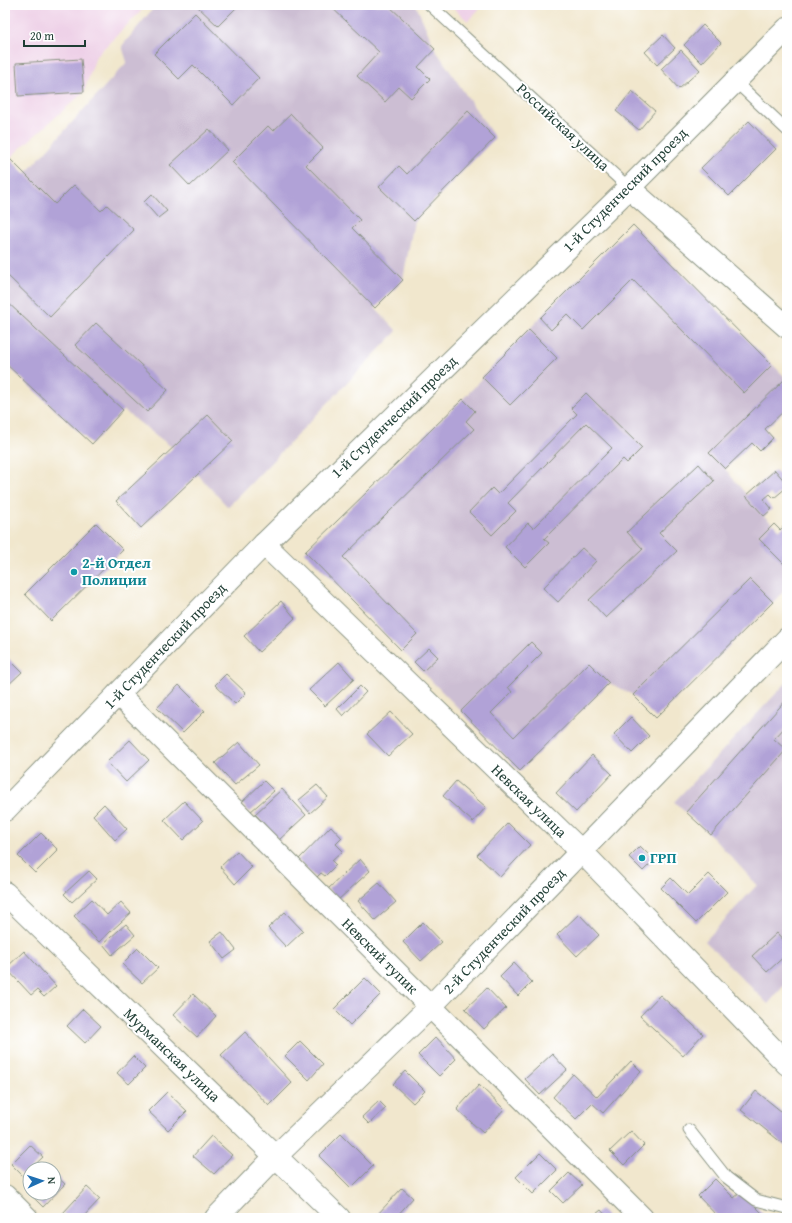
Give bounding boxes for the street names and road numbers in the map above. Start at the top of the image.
street label: Российская улица [512,78,615,176]
street label: 1-й Студенческий проезд [558,123,692,257]
street label: 1-й Студенческий проезд [326,351,461,483]
street label: 1-й Студенческий проезд [99,578,231,713]
street label: Невская улица [487,759,572,843]
street label: 2-й Студенческий проезд [438,863,570,998]
street label: Невский тупик [338,913,423,999]
street label: Мурманская улица [119,1003,226,1107]

